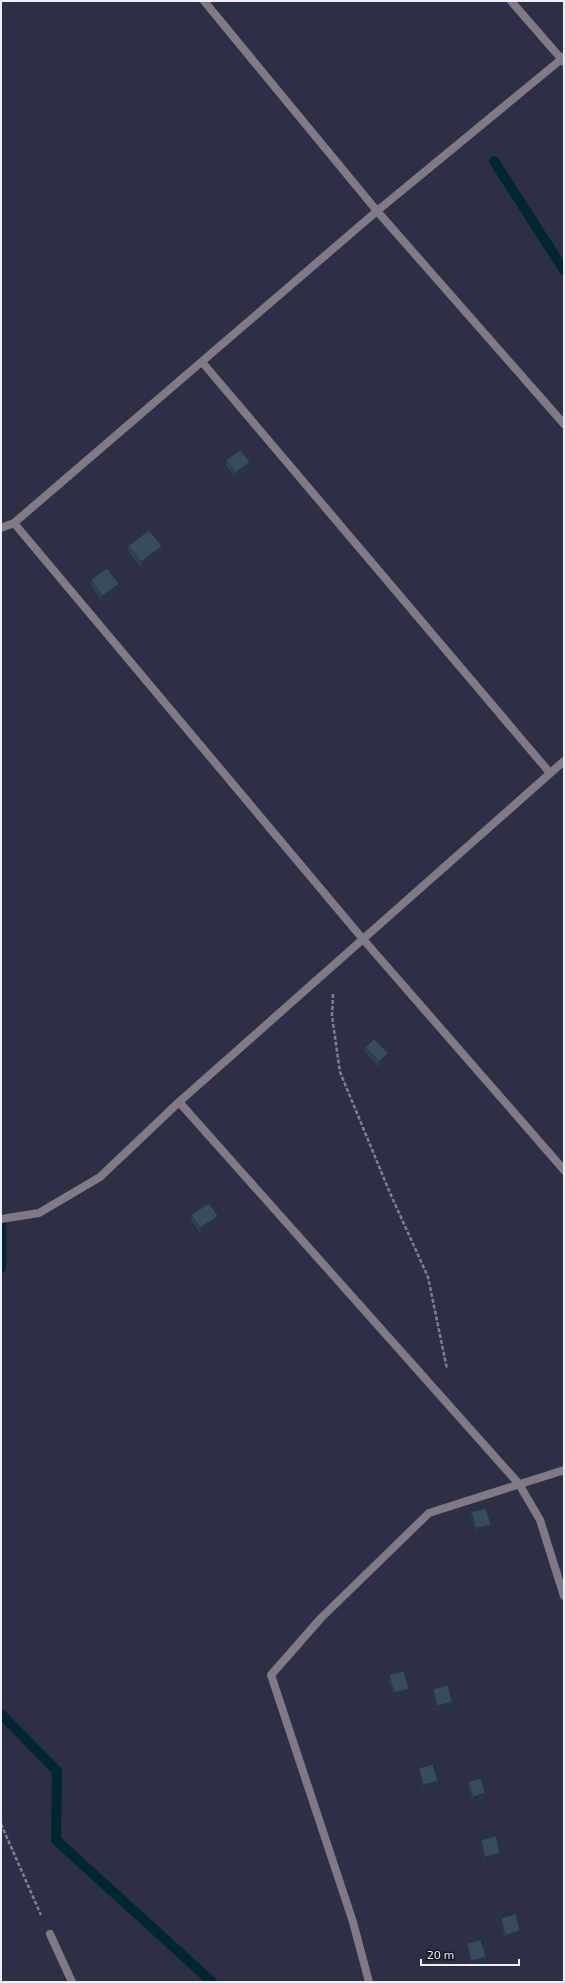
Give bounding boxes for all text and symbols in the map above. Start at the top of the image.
scale bar [421,1941,519,1967]
text: 20 m [427,1947,454,1961]

